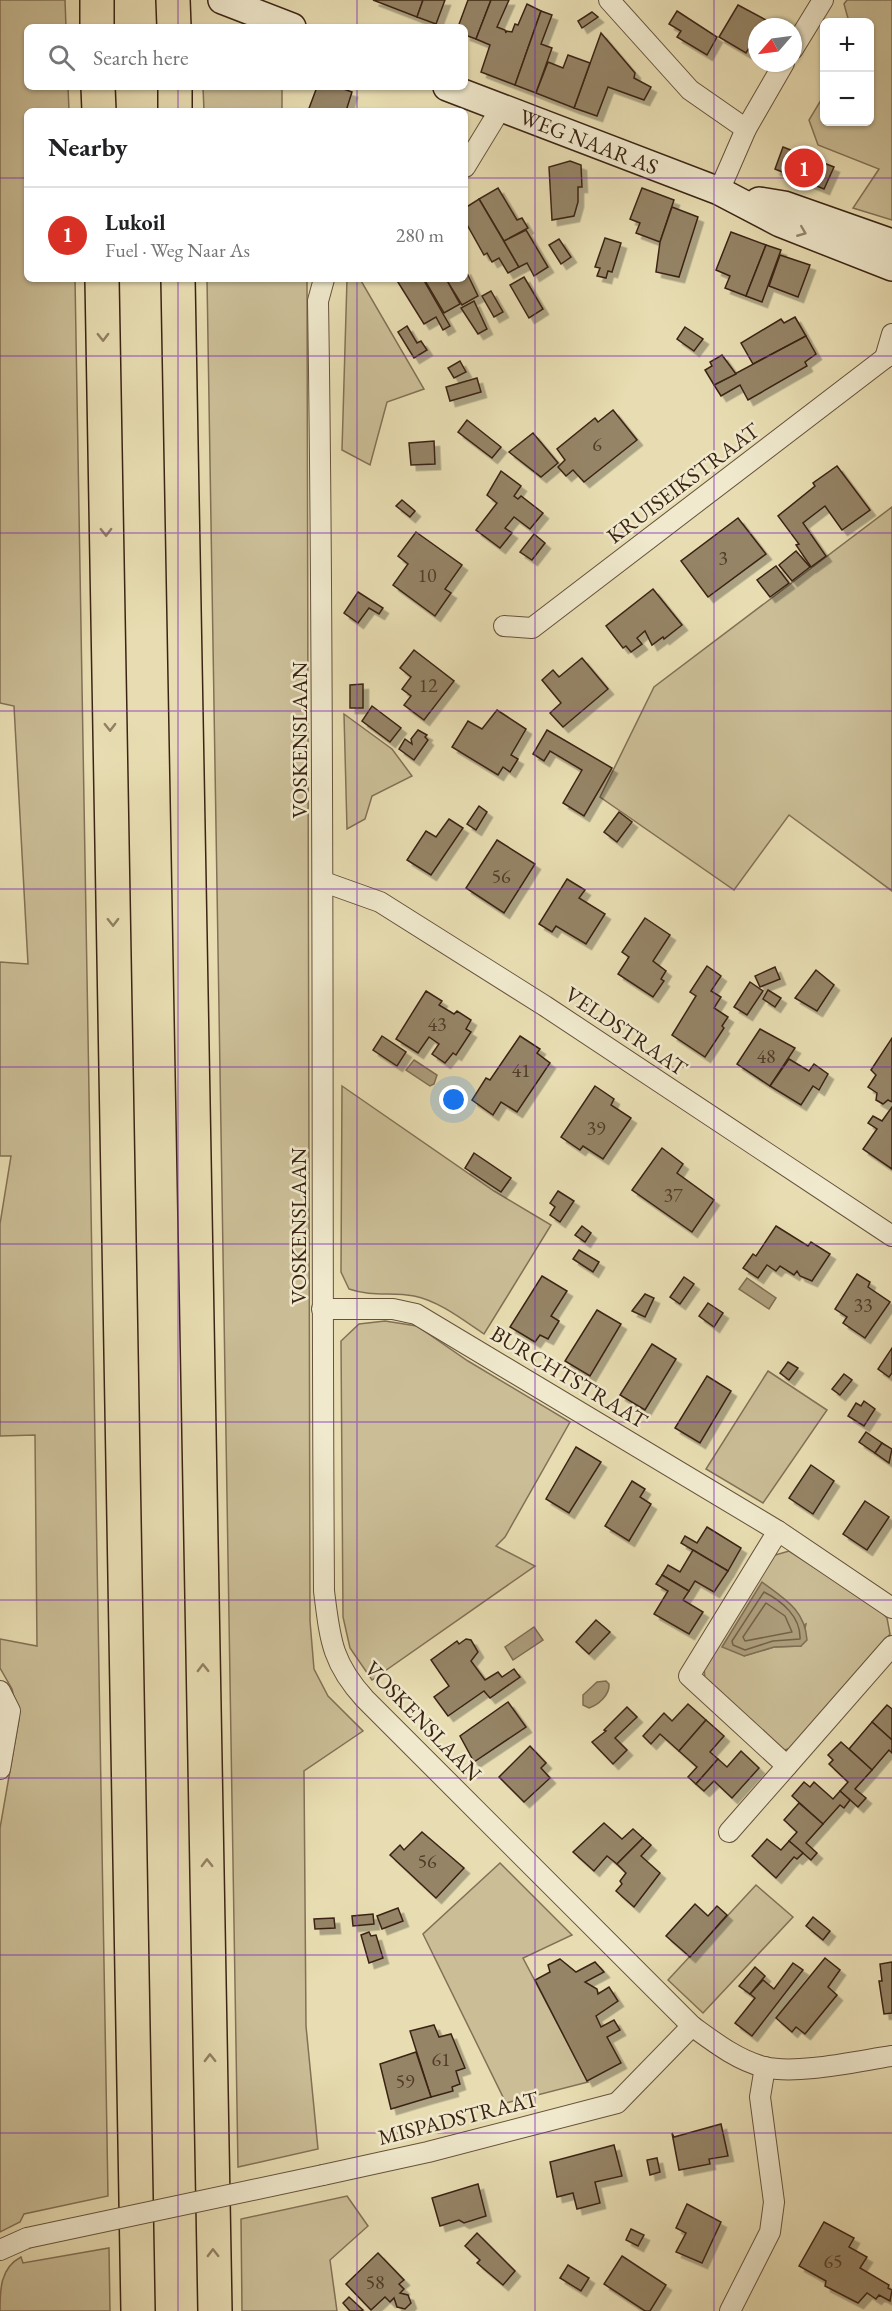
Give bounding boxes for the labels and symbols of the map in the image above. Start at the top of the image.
north arrow [748,18,802,72]
street label: WEG NAAR AS [515,102,663,181]
pin: 1 [784,146,824,190]
one-way arrow [796,225,807,237]
one-way arrow [96,333,109,342]
street label: KRUISEIKSTRAAT [601,416,765,550]
house number: 6 [592,431,602,457]
one-way arrow [100,528,112,537]
house number: 3 [718,545,728,571]
house number: 10 [417,562,437,588]
street label: VOSKENSLAAN [285,661,314,818]
house number: 12 [418,672,438,698]
one-way arrow [103,723,116,732]
house number: 56 [491,863,511,889]
one-way arrow [107,918,119,927]
street label: VELDSTRAAT [559,979,693,1083]
house number: 43 [427,1011,447,1037]
house number: 48 [756,1043,776,1069]
house number: 41 [511,1057,531,1083]
your location [439,1085,468,1114]
house number: 39 [586,1115,606,1141]
street label: VOSKENSLAAN [284,1147,313,1304]
house number: 37 [663,1182,683,1208]
house number: 33 [853,1292,873,1318]
street label: BURCHTSTRAAT [485,1319,653,1435]
street label: VOSKENSLAAN [358,1655,488,1788]
one-way arrow [197,1663,209,1672]
house number: 56 [417,1848,437,1874]
one-way arrow [200,1858,213,1867]
house number: 61 [431,2046,451,2072]
one-way arrow [204,2053,216,2062]
house number: 59 [395,2068,415,2094]
street label: MISPADSTRAAT [375,2084,541,2152]
one-way arrow [207,2248,220,2257]
house number: 65 [823,2248,843,2274]
house number: 58 [365,2269,385,2295]

